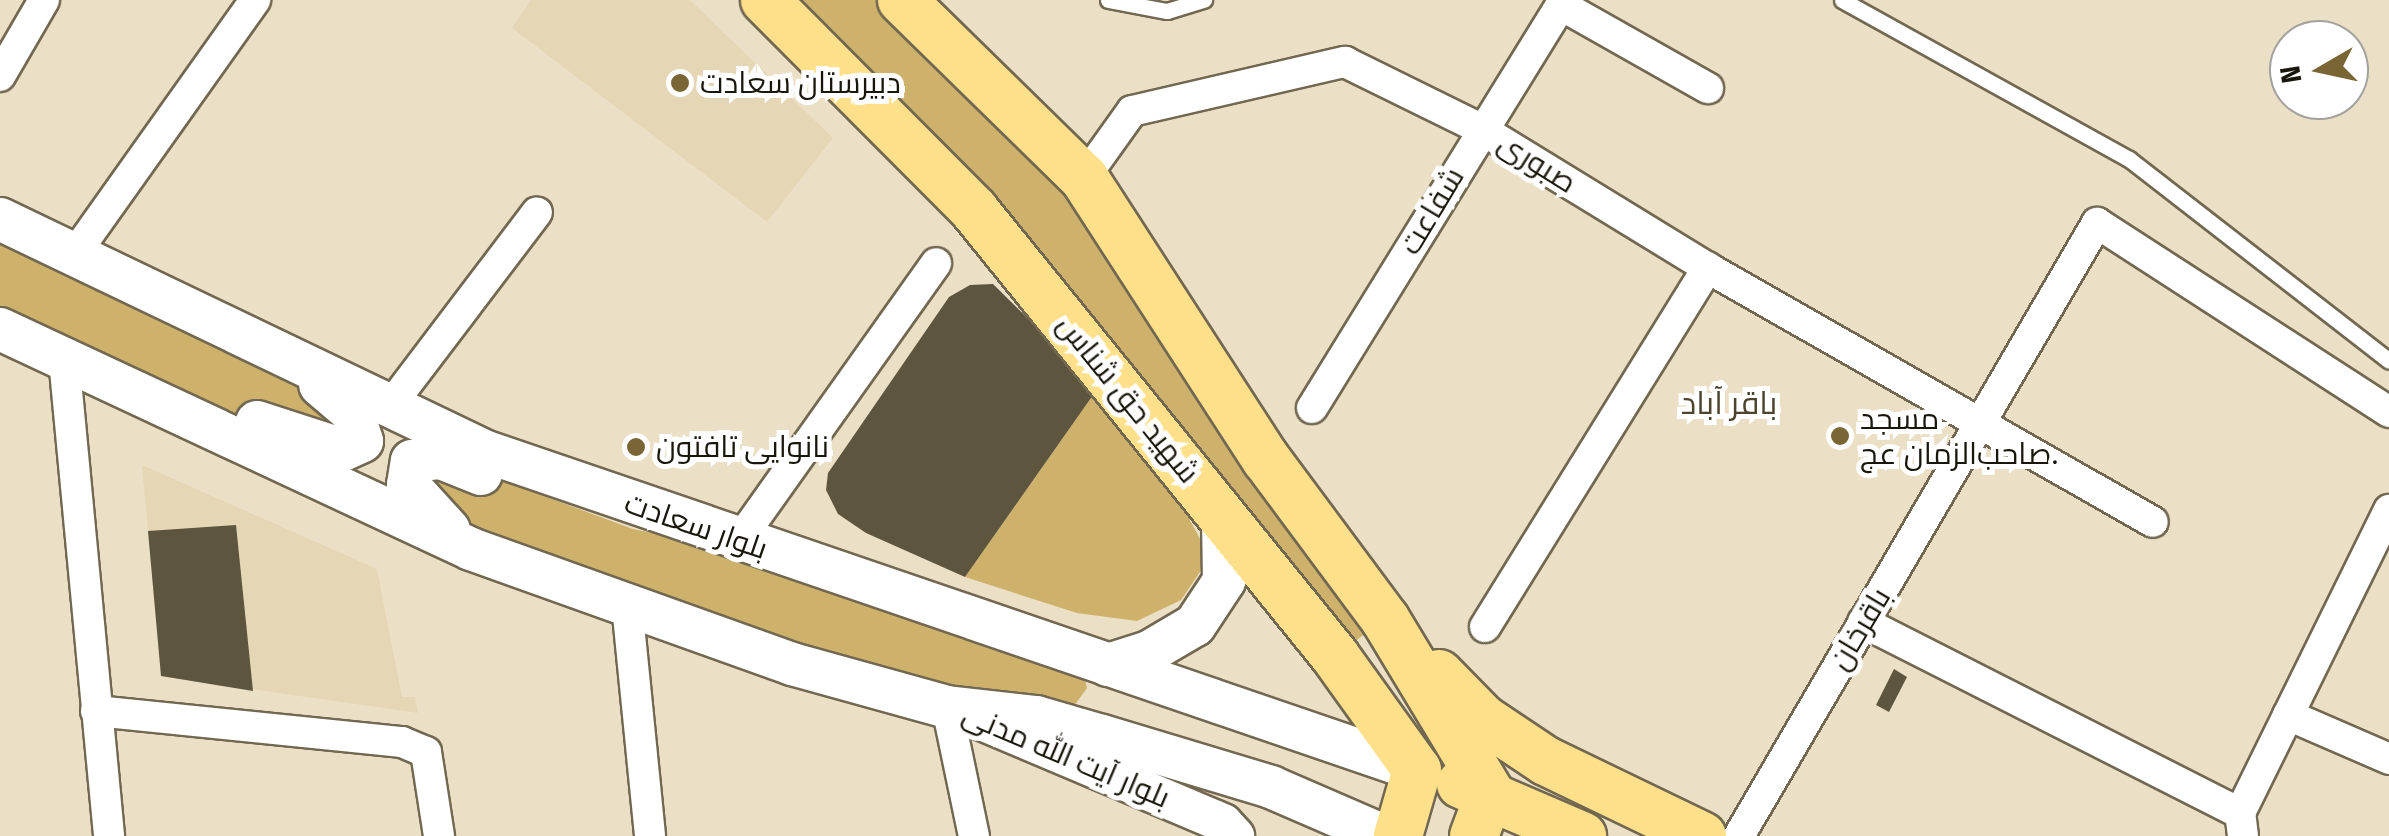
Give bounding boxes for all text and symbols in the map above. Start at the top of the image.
north arrow [2269,20,2369,120]
text: N [2273,64,2308,85]
place label: دبیرستان سعادت [700,65,901,101]
marker: دبیرستان سعادت [669,72,691,94]
street label: صبوری [1491,125,1583,201]
street label: شفاعت [1392,161,1472,261]
street label: شهید حق شناس [1049,308,1207,490]
district label: باقر آباد [1681,384,1777,422]
place label: مسجد صاحب‌الزمان عج. [1860,401,2058,472]
marker: مسجد صاحب‌الزمان عج. [1829,425,1851,447]
place label: نانوایی تافتون [656,429,829,465]
marker: نانوایی تافتون [625,436,647,458]
street label: بلوار سعادت [620,485,772,567]
street label: باقرخان [1822,581,1898,677]
street label: بلوار آیت الله مدنی [957,696,1175,816]

